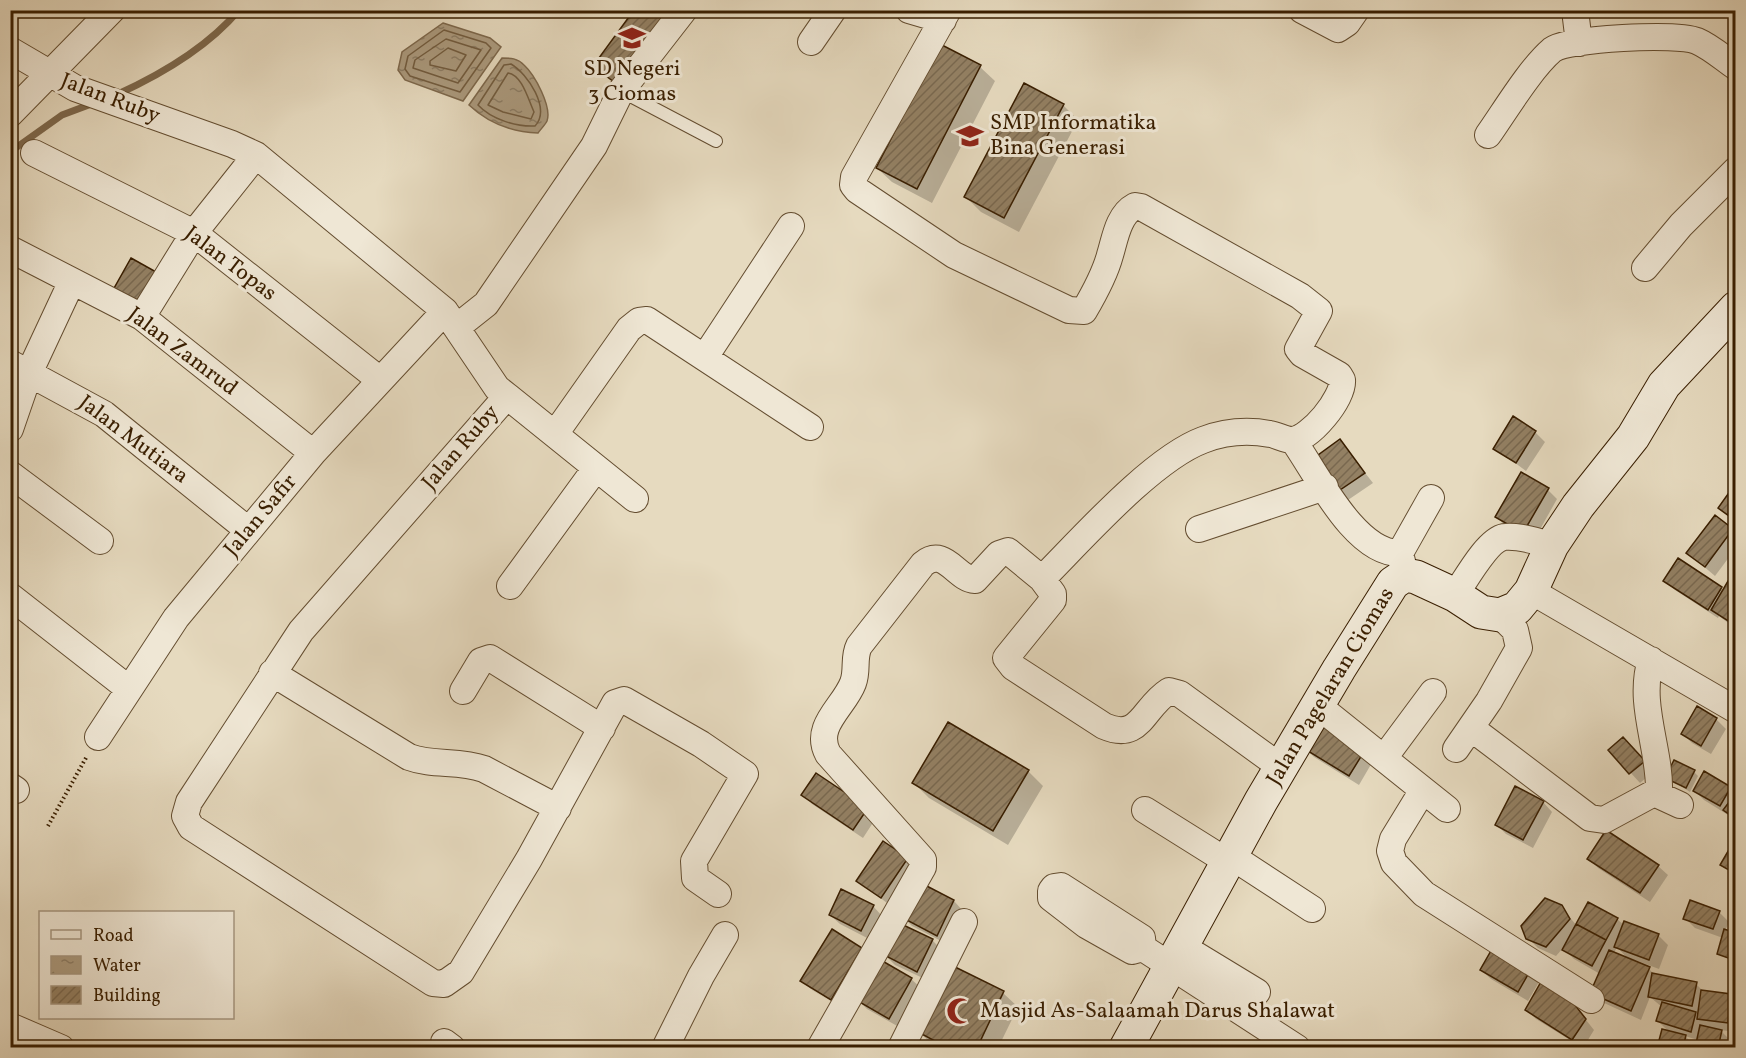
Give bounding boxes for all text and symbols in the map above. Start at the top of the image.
school or university icon: SD Negeri 3 Ciomas [617,23,647,53]
place label: SD Negeri 3 Ciomas [584,54,680,110]
street label: Jalan Ruby [56,66,164,132]
place label: SMP Informatika Bina Generasi [990,108,1157,164]
school or university icon: SMP Informatika Bina Generasi [955,121,985,151]
street label: Jalan Topas [177,219,283,309]
street label: Jalan Zamrud [120,300,244,404]
street label: Jalan Mutiara [71,388,195,492]
street label: Jalan Ruby [415,398,507,498]
street label: Jalan Safir [217,468,305,564]
street label: Jalan Pagelaran Ciomas [1259,582,1403,792]
legend [39,911,234,1019]
text: Road [93,924,134,949]
text: Water [93,954,141,979]
text: Building [93,984,161,1009]
mosque icon: Masjid As-Salaamah Darus Shalawat [945,996,975,1026]
place label: Masjid As-Salaamah Darus Shalawat [980,996,1335,1027]

